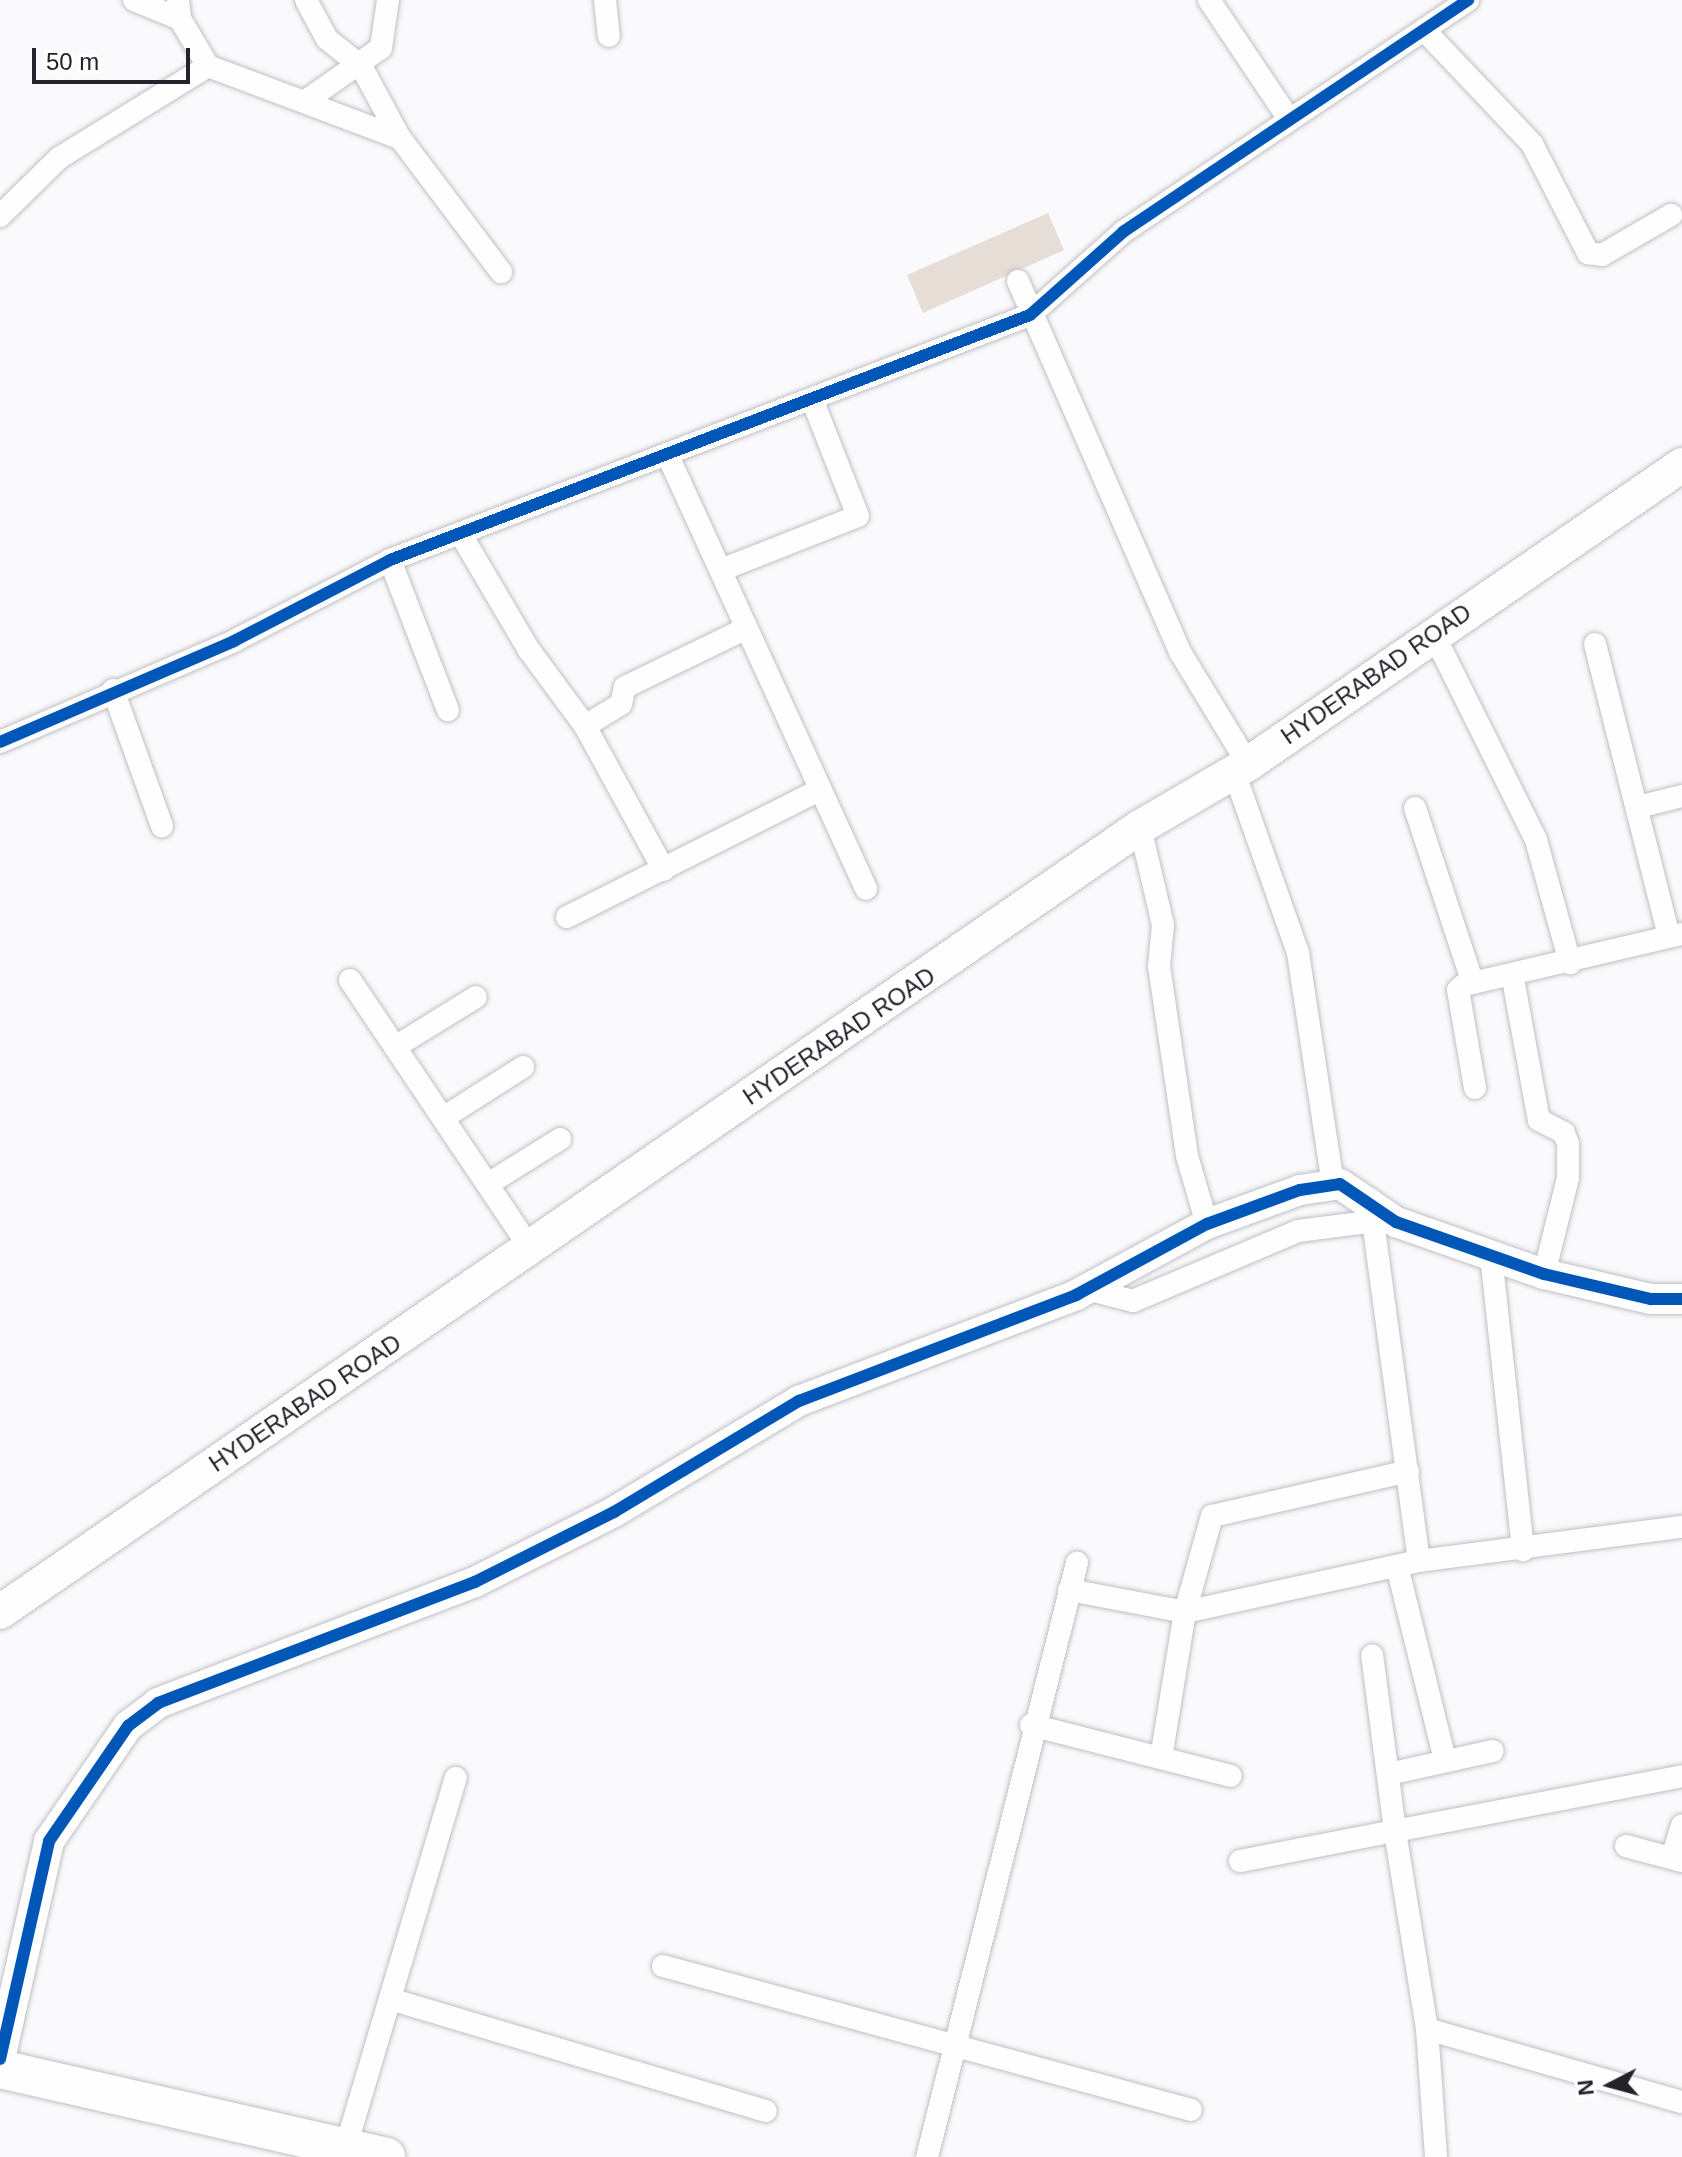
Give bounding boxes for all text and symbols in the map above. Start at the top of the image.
scale bar [36,32,194,82]
text: 50 m [46,48,99,75]
street label: HYDERABAD ROAD [1275,598,1477,750]
street label: HYDERABAD ROAD [738,961,940,1111]
street label: HYDERABAD ROAD [204,1328,406,1478]
north arrow [1570,2045,1650,2125]
text: N [1572,2078,1599,2097]

